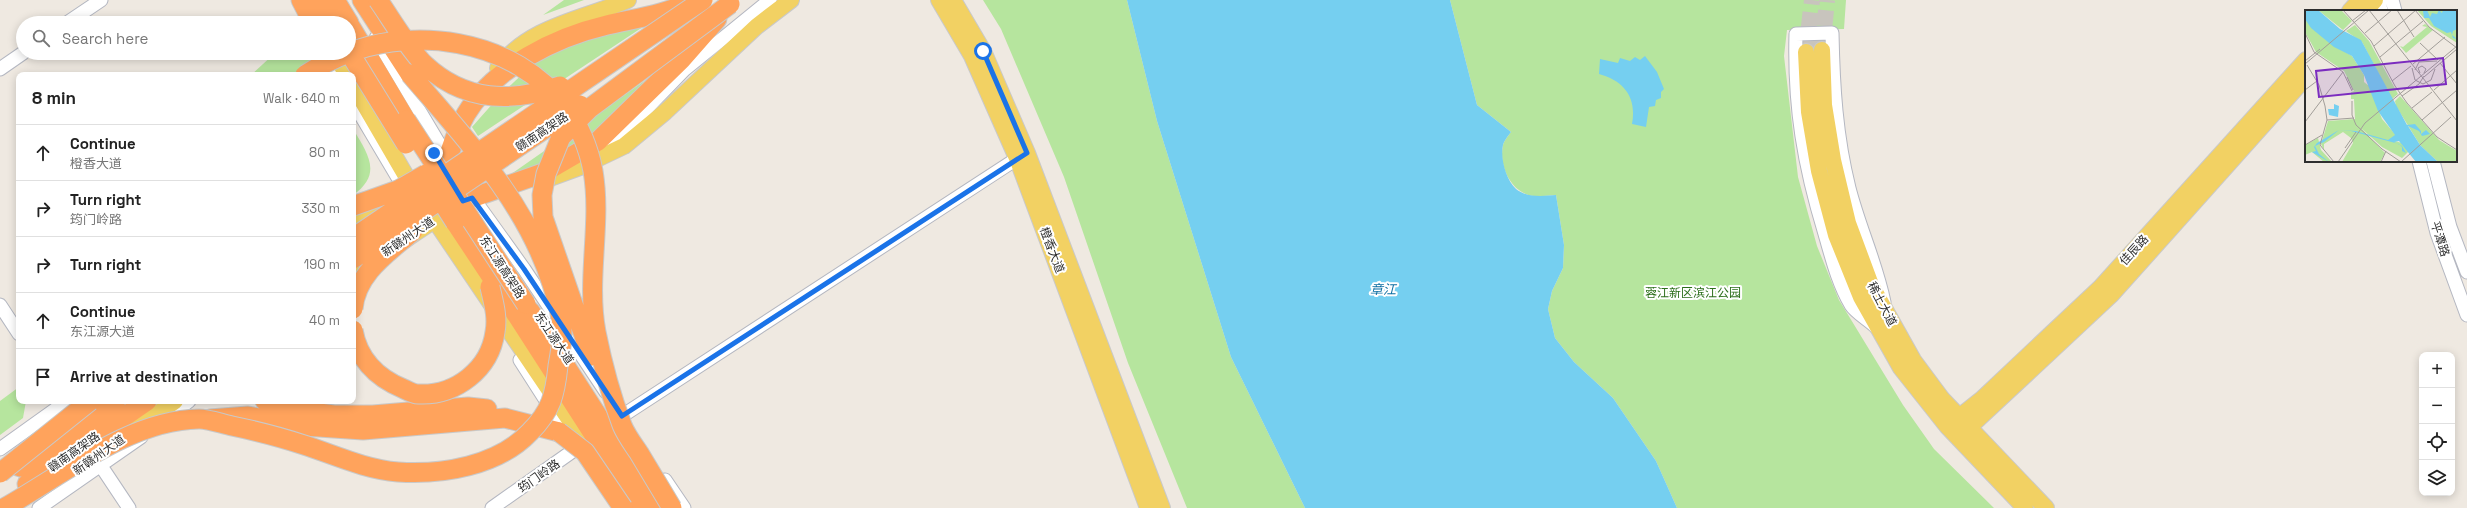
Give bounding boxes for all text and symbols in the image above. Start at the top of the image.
inset map [2305,10,2457,162]
search box [16,16,356,60]
icon: search [30,27,52,49]
text: Search here [62,29,148,48]
route start [974,42,992,60]
text: 8 min [32,87,76,109]
text: Walk · 640 m [263,90,340,107]
street label: 赣南高架路 [513,109,571,155]
text: Continue [70,134,136,153]
icon: ahead [32,142,54,164]
text: 80 m [309,144,340,161]
route end [425,144,443,162]
text: 橙香大道 [70,155,122,172]
text: Turn right [70,190,141,209]
icon: right [32,198,54,220]
text: 330 m [301,200,340,217]
text: 筠门岭路 [70,211,122,228]
street label: 新赣州大道 [379,214,437,260]
street label: 平潭路 [2427,219,2453,259]
street label: 橙香大道 [1036,225,1068,275]
street label: 佳辰路 [2116,231,2152,269]
street label: 东江源高架路 [476,232,528,302]
icon: right [32,254,54,276]
text: Turn right [70,255,141,274]
text: 190 m [304,256,340,273]
street label: 稀土大道 [1864,279,1900,329]
water label: 章江 [1370,281,1398,298]
park label: 蓉江新区滨江公园 [1645,285,1741,301]
text: Continue [70,302,136,321]
street label: 东江源大道 [531,309,577,367]
icon: ahead [32,310,54,332]
text: 40 m [309,312,340,329]
text: 东江源大道 [70,323,135,340]
map controls [2419,352,2455,496]
button: + [2419,352,2455,388]
icon: arrive [32,366,54,388]
text: Arrive at destination [70,367,218,386]
button: − [2419,388,2455,424]
button: locate [2419,424,2455,460]
street label: 赣南高架路 [45,428,103,476]
street label: 新赣州大道 [70,431,128,479]
street label: 筠门岭路 [515,456,563,496]
button: layers [2419,460,2455,496]

